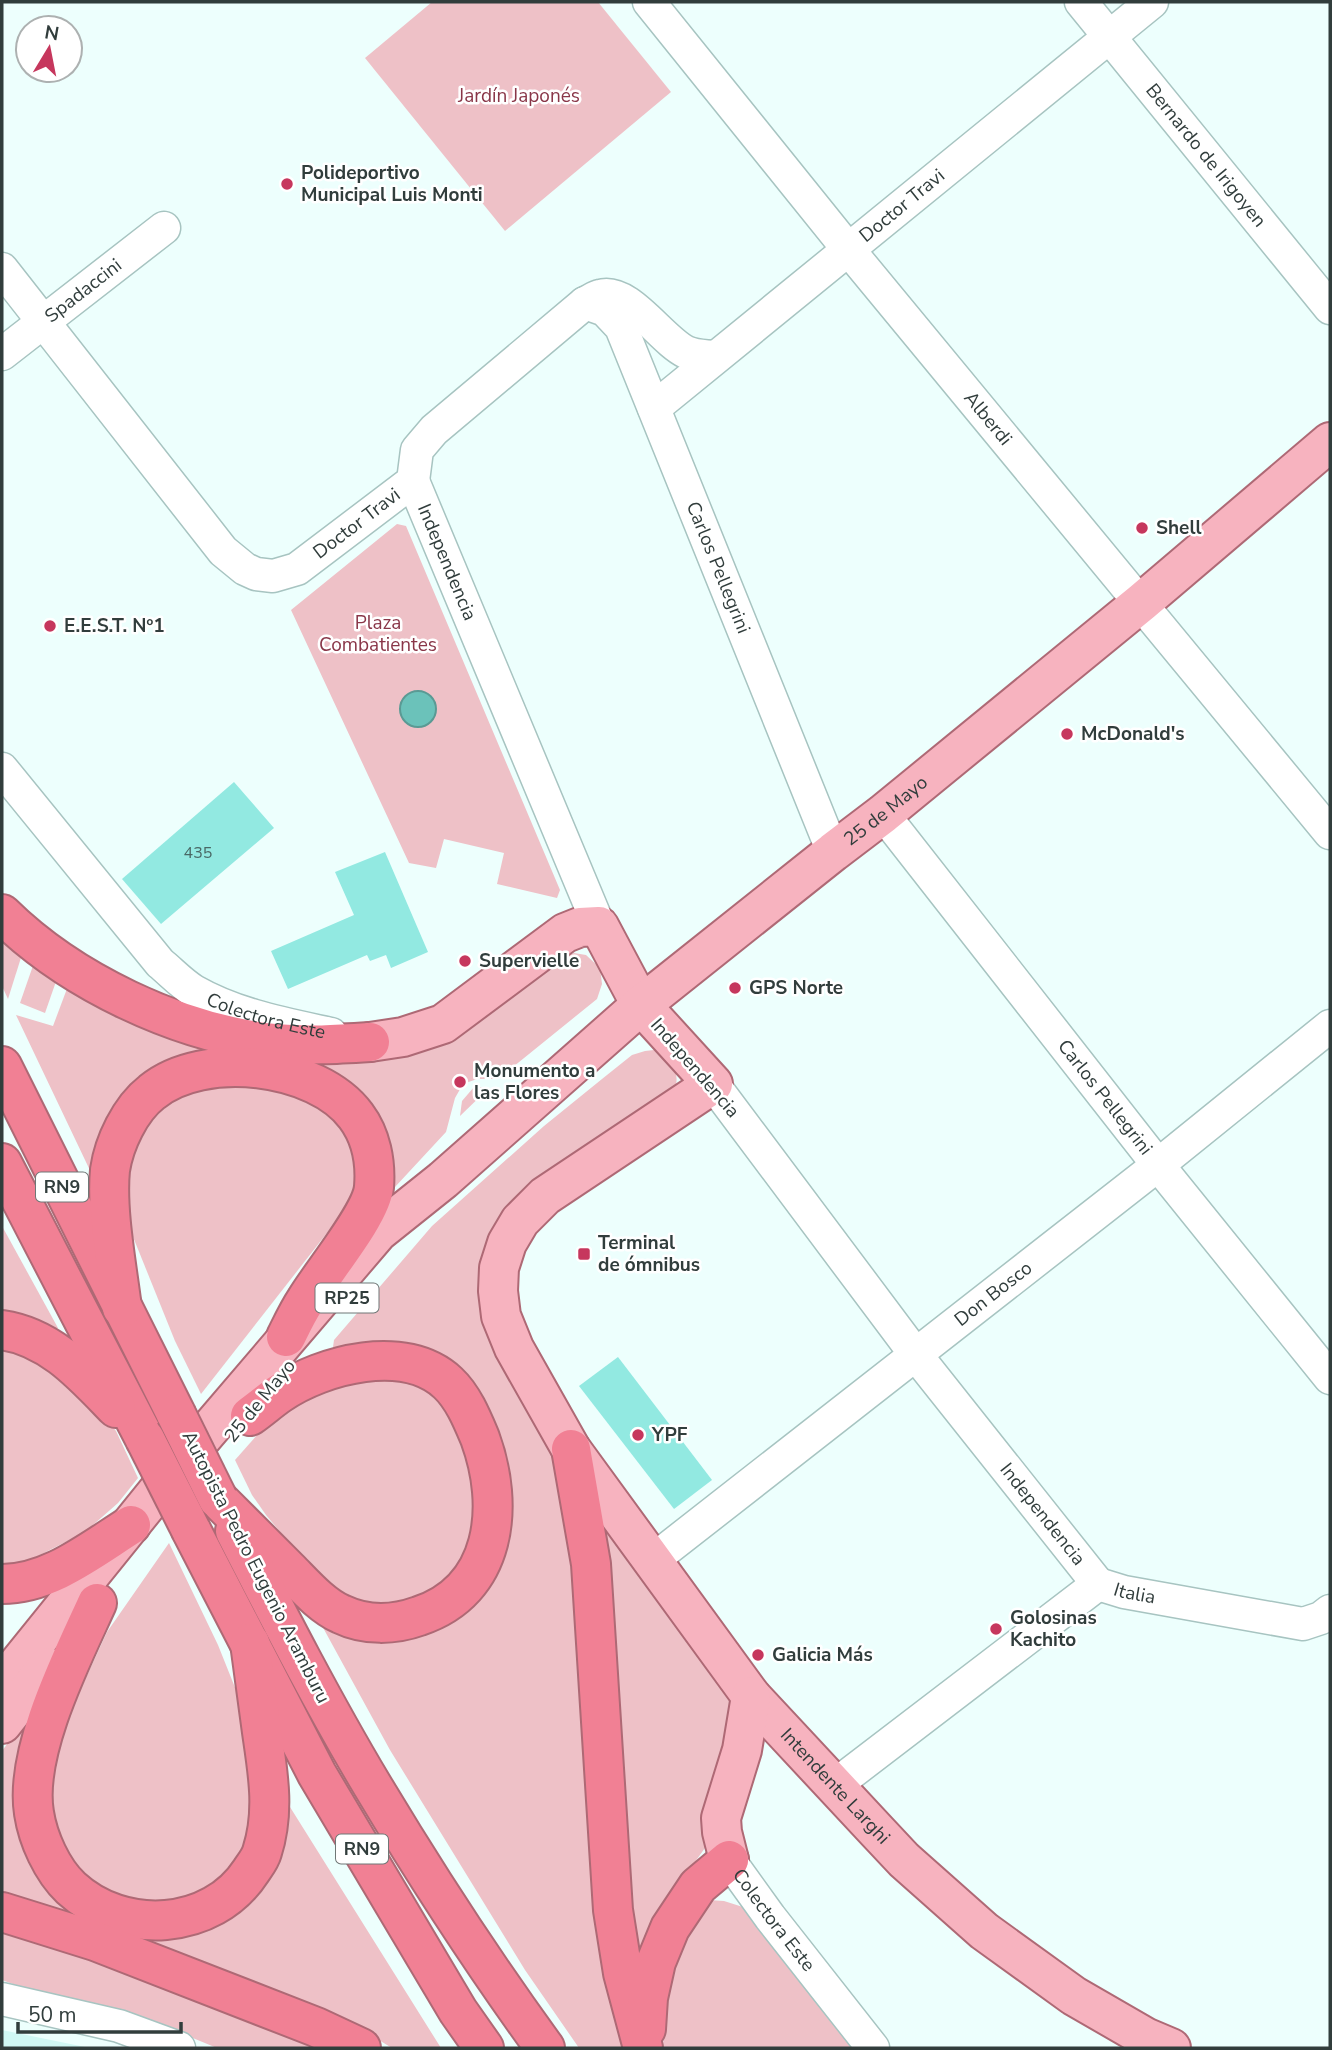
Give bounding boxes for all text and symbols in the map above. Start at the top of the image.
north arrow [14,14,84,84]
text: N [43,19,61,47]
street label: Bernardo de Irigoyen [1140,78,1272,233]
park label: Jardín Japonés [457,83,580,109]
place label: Polideportivo Municipal Luis Monti [301,160,483,208]
street label: Doctor Travi [854,163,950,248]
marker: Polideportivo Municipal Luis Monti [279,176,295,192]
street label: Spadaccini [39,253,127,329]
street label: Alberdi [958,386,1018,451]
street label: Doctor Travi [308,482,406,565]
street label: Carlos Pellegrini [680,498,756,637]
street label: Independencia [411,500,483,624]
place label: Shell [1156,515,1202,541]
marker: Shell [1134,520,1150,536]
park label: Plaza Combatientes [319,610,437,658]
place label: E.E.S.T. Nº1 [64,613,165,639]
marker: E.E.S.T. Nº1 [42,618,58,634]
place label: McDonald's [1081,721,1185,747]
marker: McDonald's [1059,726,1075,742]
street label: 25 de Mayo [839,770,933,852]
house number: 435 [184,842,212,864]
place label: Supervielle [479,948,579,974]
marker: Supervielle [457,953,473,969]
place label: GPS Norte [749,975,843,1001]
marker: GPS Norte [727,980,743,996]
street label: Colectora Este [202,986,328,1045]
street label: Independencia [644,1013,746,1123]
street label: Carlos Pellegrini [1052,1034,1158,1161]
place label: Monumento a las Flores [474,1058,595,1106]
marker: Monumento a las Flores [452,1074,468,1090]
road number: RN9 [36,1172,88,1202]
place label: Terminal de ómnibus [598,1230,700,1278]
marker: Terminal de ómnibus [576,1246,592,1262]
street label: Don Bosco [949,1255,1038,1332]
road number: RP25 [316,1283,378,1312]
street label: 25 de Mayo [218,1354,302,1448]
place label: YPF [651,1422,688,1448]
street label: Autopista Pedro Eugenio Aramburu [176,1426,336,1708]
marker: YPF [630,1427,646,1443]
street label: Independencia [994,1458,1091,1571]
street label: Italia [1111,1577,1157,1610]
place label: Golosinas Kachito [1010,1605,1097,1653]
marker: Golosinas Kachito [988,1621,1004,1637]
place label: Galicia Más [772,1642,873,1668]
marker: Galicia Más [750,1647,766,1663]
street label: Intendente Larghi [774,1723,896,1850]
road number: RN9 [336,1835,388,1864]
street label: Colectora Este [726,1864,821,1977]
scale bar [18,1990,180,2034]
text: 50 m [28,2001,77,2029]

